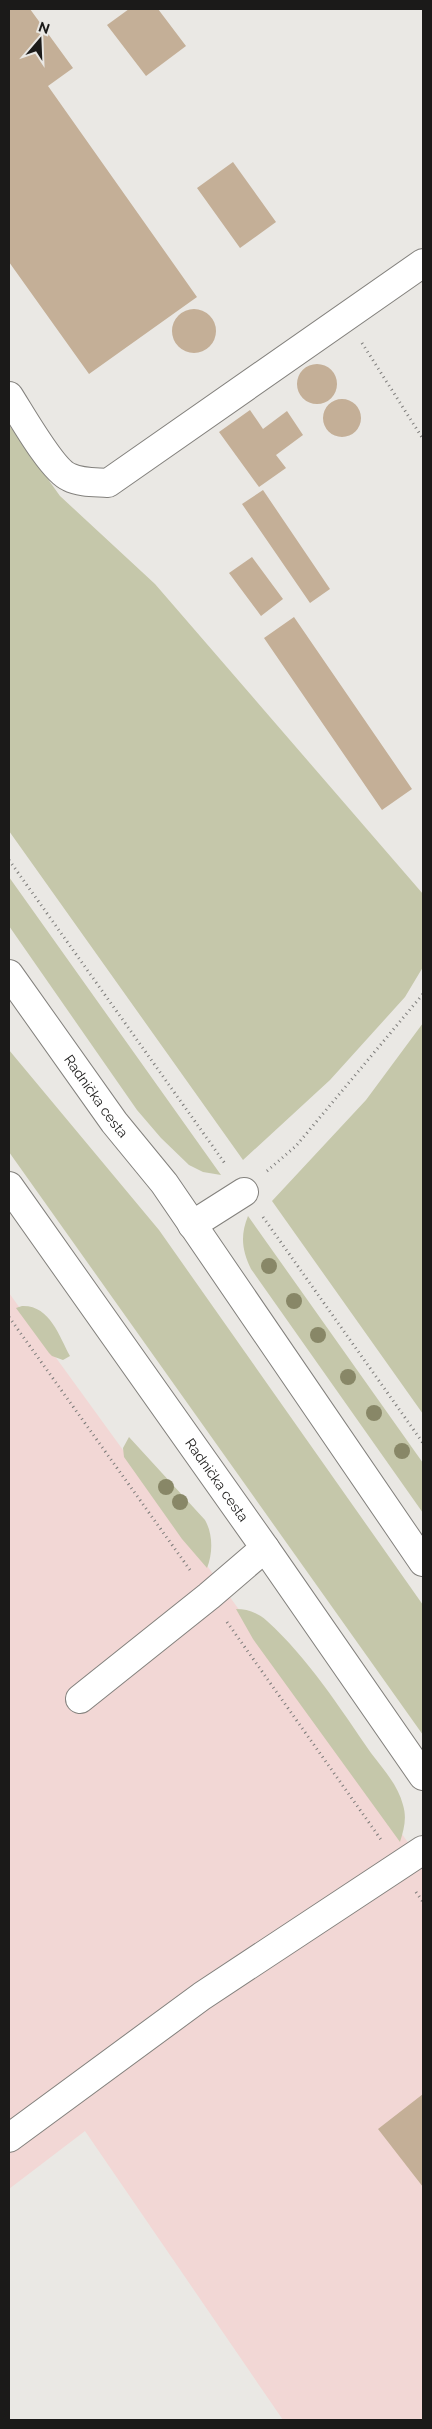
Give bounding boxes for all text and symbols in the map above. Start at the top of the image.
north arrow [15,15,65,65]
text: N [37,18,52,37]
street label: Radnička cesta [61,1052,131,1141]
street label: Radnička cesta [182,1435,252,1525]

